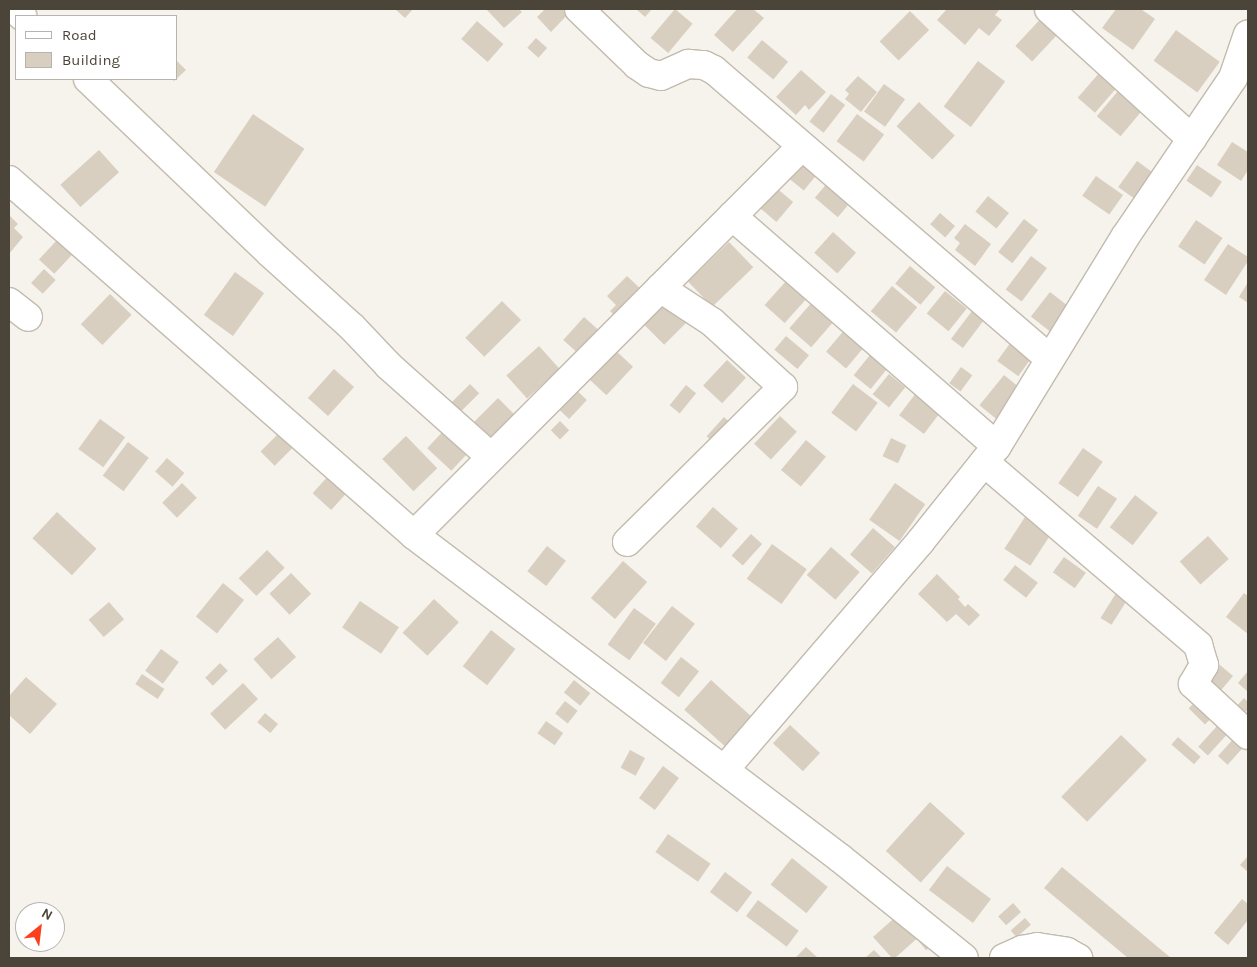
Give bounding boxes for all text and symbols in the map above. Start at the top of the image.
legend [15,15,178,80]
text: Road [62,26,97,44]
text: Building [62,51,120,69]
north arrow [15,902,65,952]
text: N [39,904,56,924]

